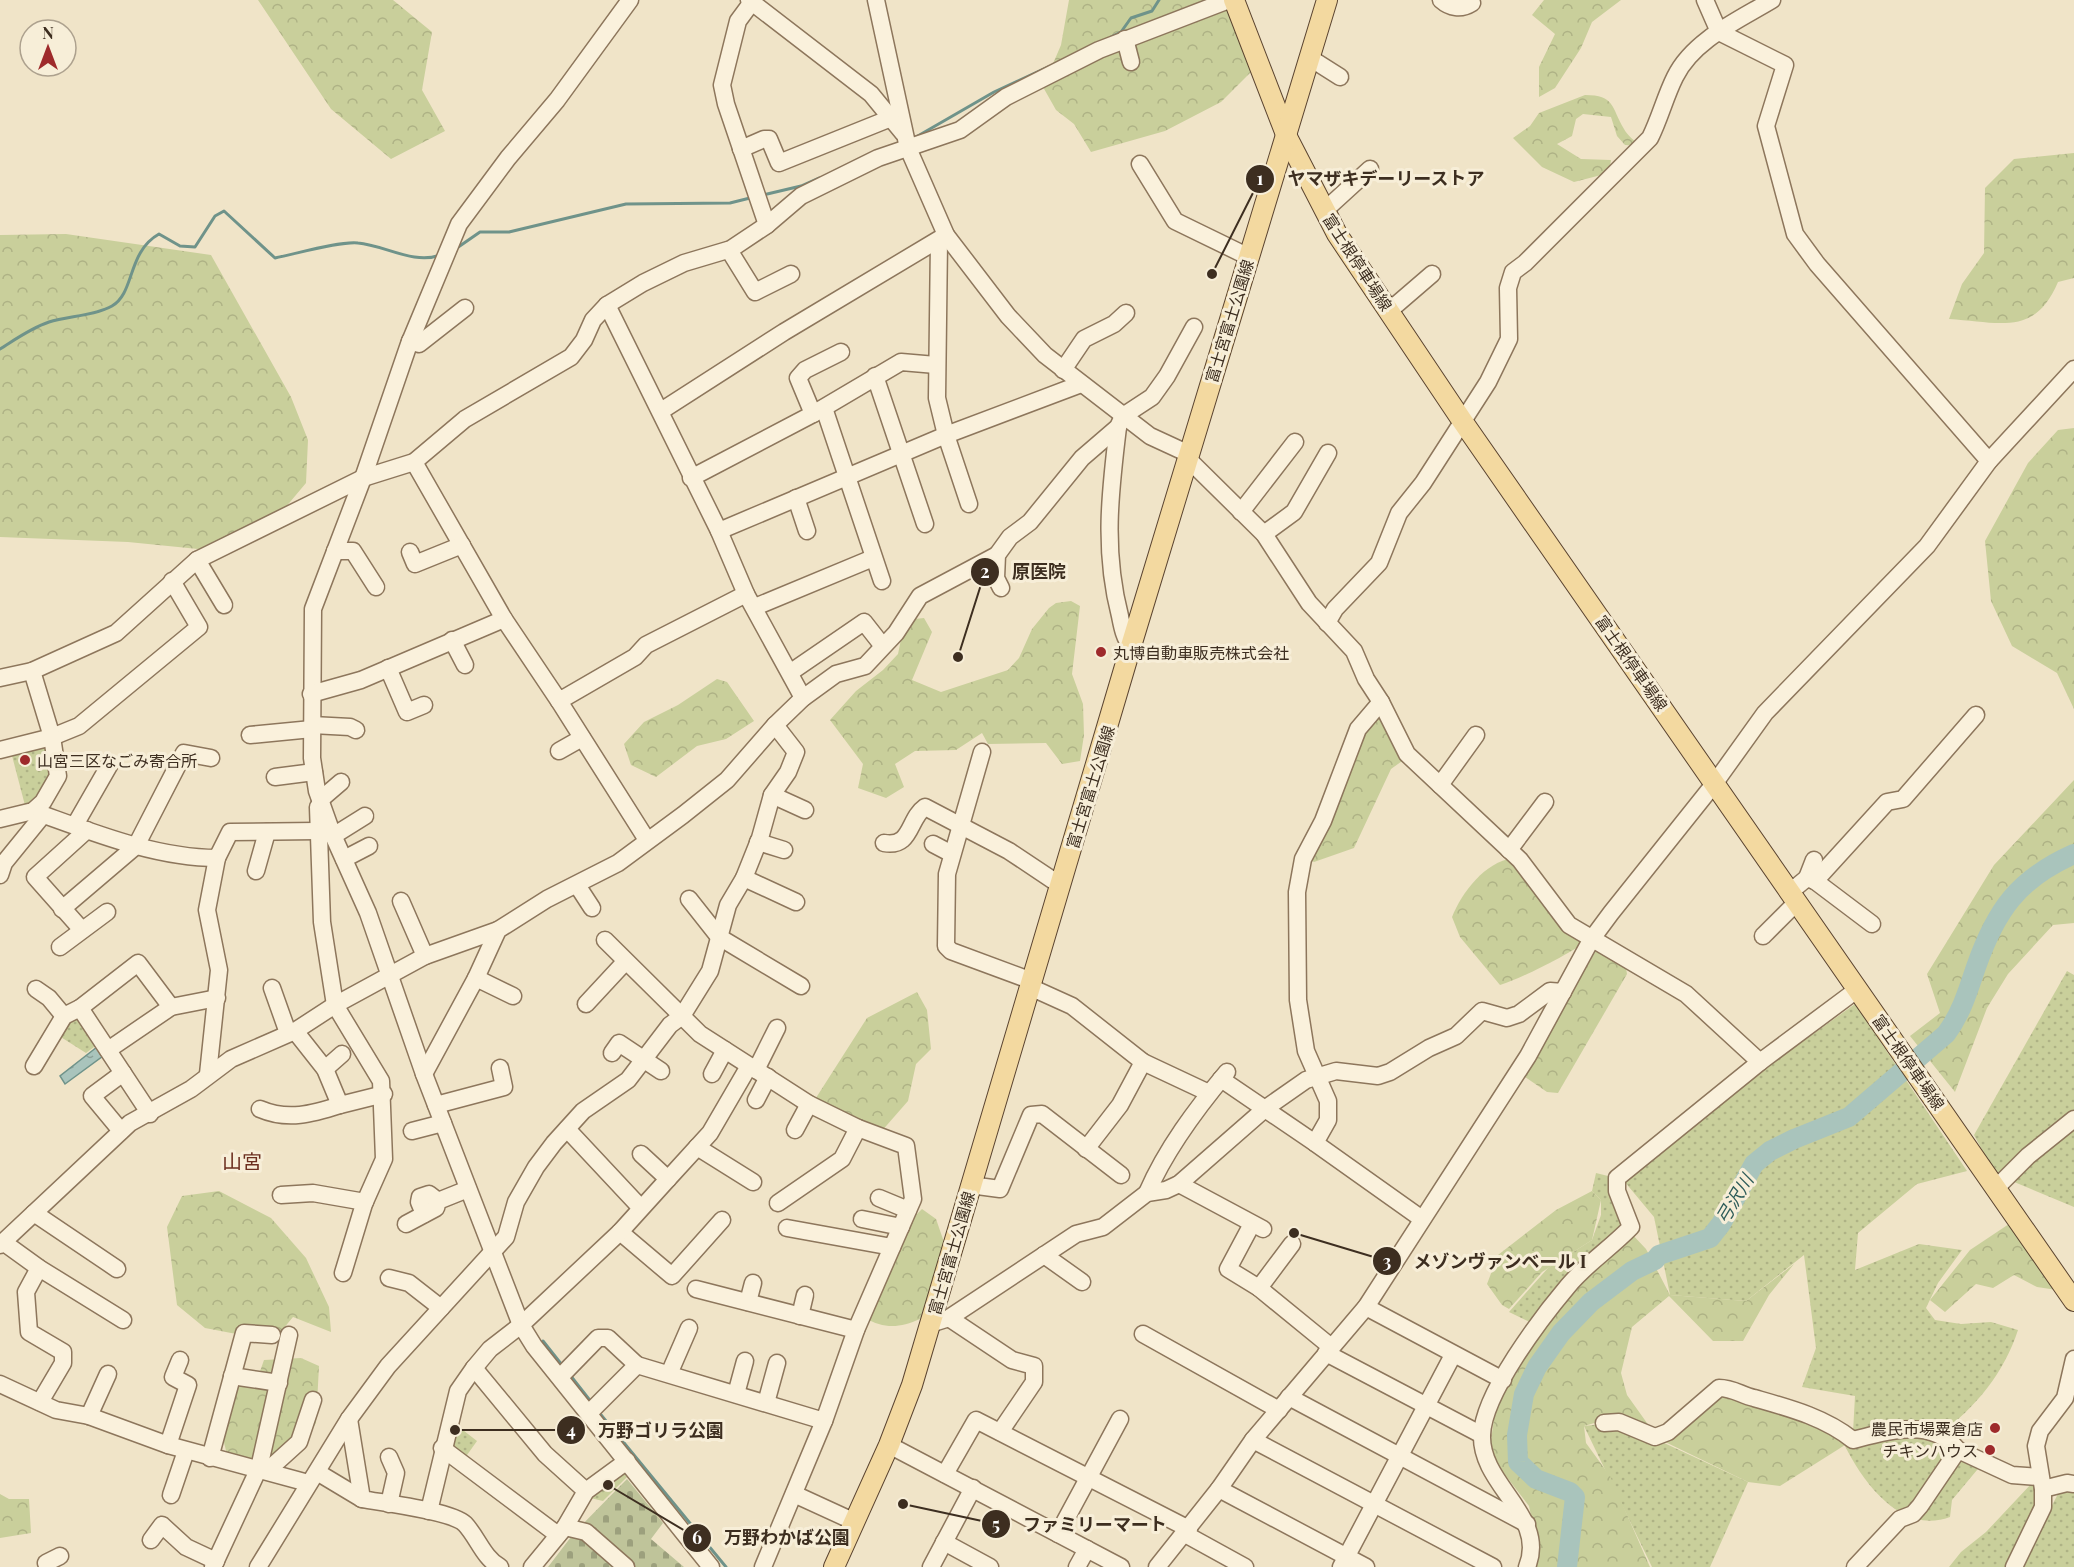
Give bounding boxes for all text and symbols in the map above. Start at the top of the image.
north arrow [18,18,78,78]
text: N [42,22,54,43]
callout: ヤマザキデーリーストア [1245,161,1497,197]
text: 1 [1257,166,1264,190]
text: ヤマザキデーリーストア [1287,166,1485,190]
street label: 富士根停車場線 [1319,209,1397,315]
street label: 富士宮富士公園線 [1200,257,1258,385]
callout: 原医院 [970,554,1078,590]
text: 2 [980,559,990,583]
text: 原医院 [1012,559,1066,583]
street label: 富士根停車場線 [1591,611,1673,715]
place label: 丸博自動車販売株式会社 [1113,642,1289,663]
marker: 丸博自動車販売株式会社 [1094,645,1108,659]
street label: 富士宮富士公園線 [1061,723,1119,851]
place label: 山宮三区なごみ寄合所 [37,750,197,771]
marker: 山宮三区なごみ寄合所 [18,753,32,767]
street label: 富士根停車場線 [1868,1010,1950,1114]
district label: 山宮 [222,1147,262,1174]
water label: 弓沢川 [1710,1168,1759,1228]
street label: 富士宮富士公園線 [923,1189,979,1317]
callout: メゾンヴァンベール I [1372,1243,1599,1279]
text: 3 [1383,1249,1392,1273]
text: メゾンヴァンベール I [1414,1249,1587,1273]
callout: 万野ゴリラ公園 [556,1412,736,1448]
text: 4 [566,1418,576,1442]
text: 万野ゴリラ公園 [598,1418,724,1442]
place label: 農民市場粟倉店 [1871,1418,1983,1439]
marker: 農民市場粟倉店 [1988,1421,2002,1435]
place label: チキンハウス [1882,1440,1978,1461]
marker: チキンハウス [1983,1443,1997,1457]
callout: ファミリーマート [981,1506,1179,1542]
text: 5 [992,1512,1000,1536]
text: ファミリーマート [1023,1512,1167,1536]
callout: 万野わかば公園 [682,1520,862,1556]
text: 6 [692,1525,702,1549]
text: 万野わかば公園 [724,1525,850,1549]

